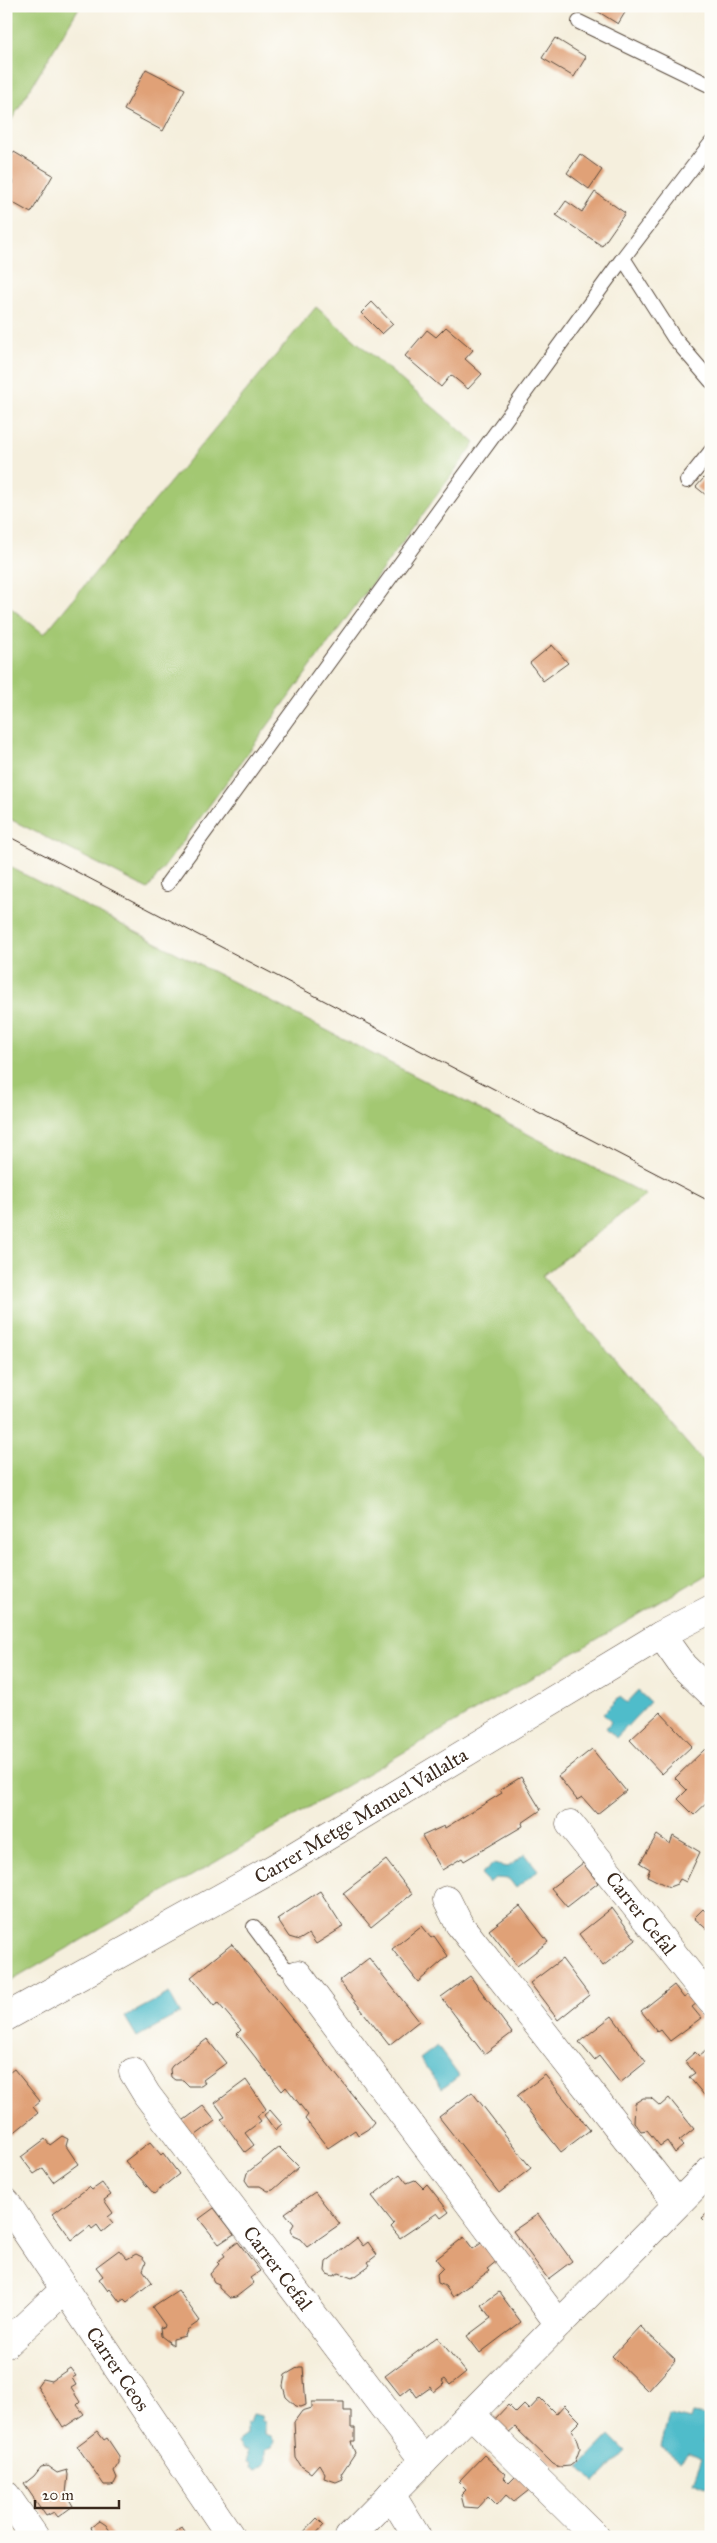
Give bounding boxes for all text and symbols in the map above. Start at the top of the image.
street label: Carrer Metge Manuel Vallalta [250,1742,472,1889]
street label: Carrer Cefal [601,1867,682,1960]
street label: Carrer Cefal [238,2221,318,2316]
street label: Carrer Ceos [81,2322,155,2416]
scale bar [35,2478,119,2510]
text: 20 m [42,2486,74,2504]

